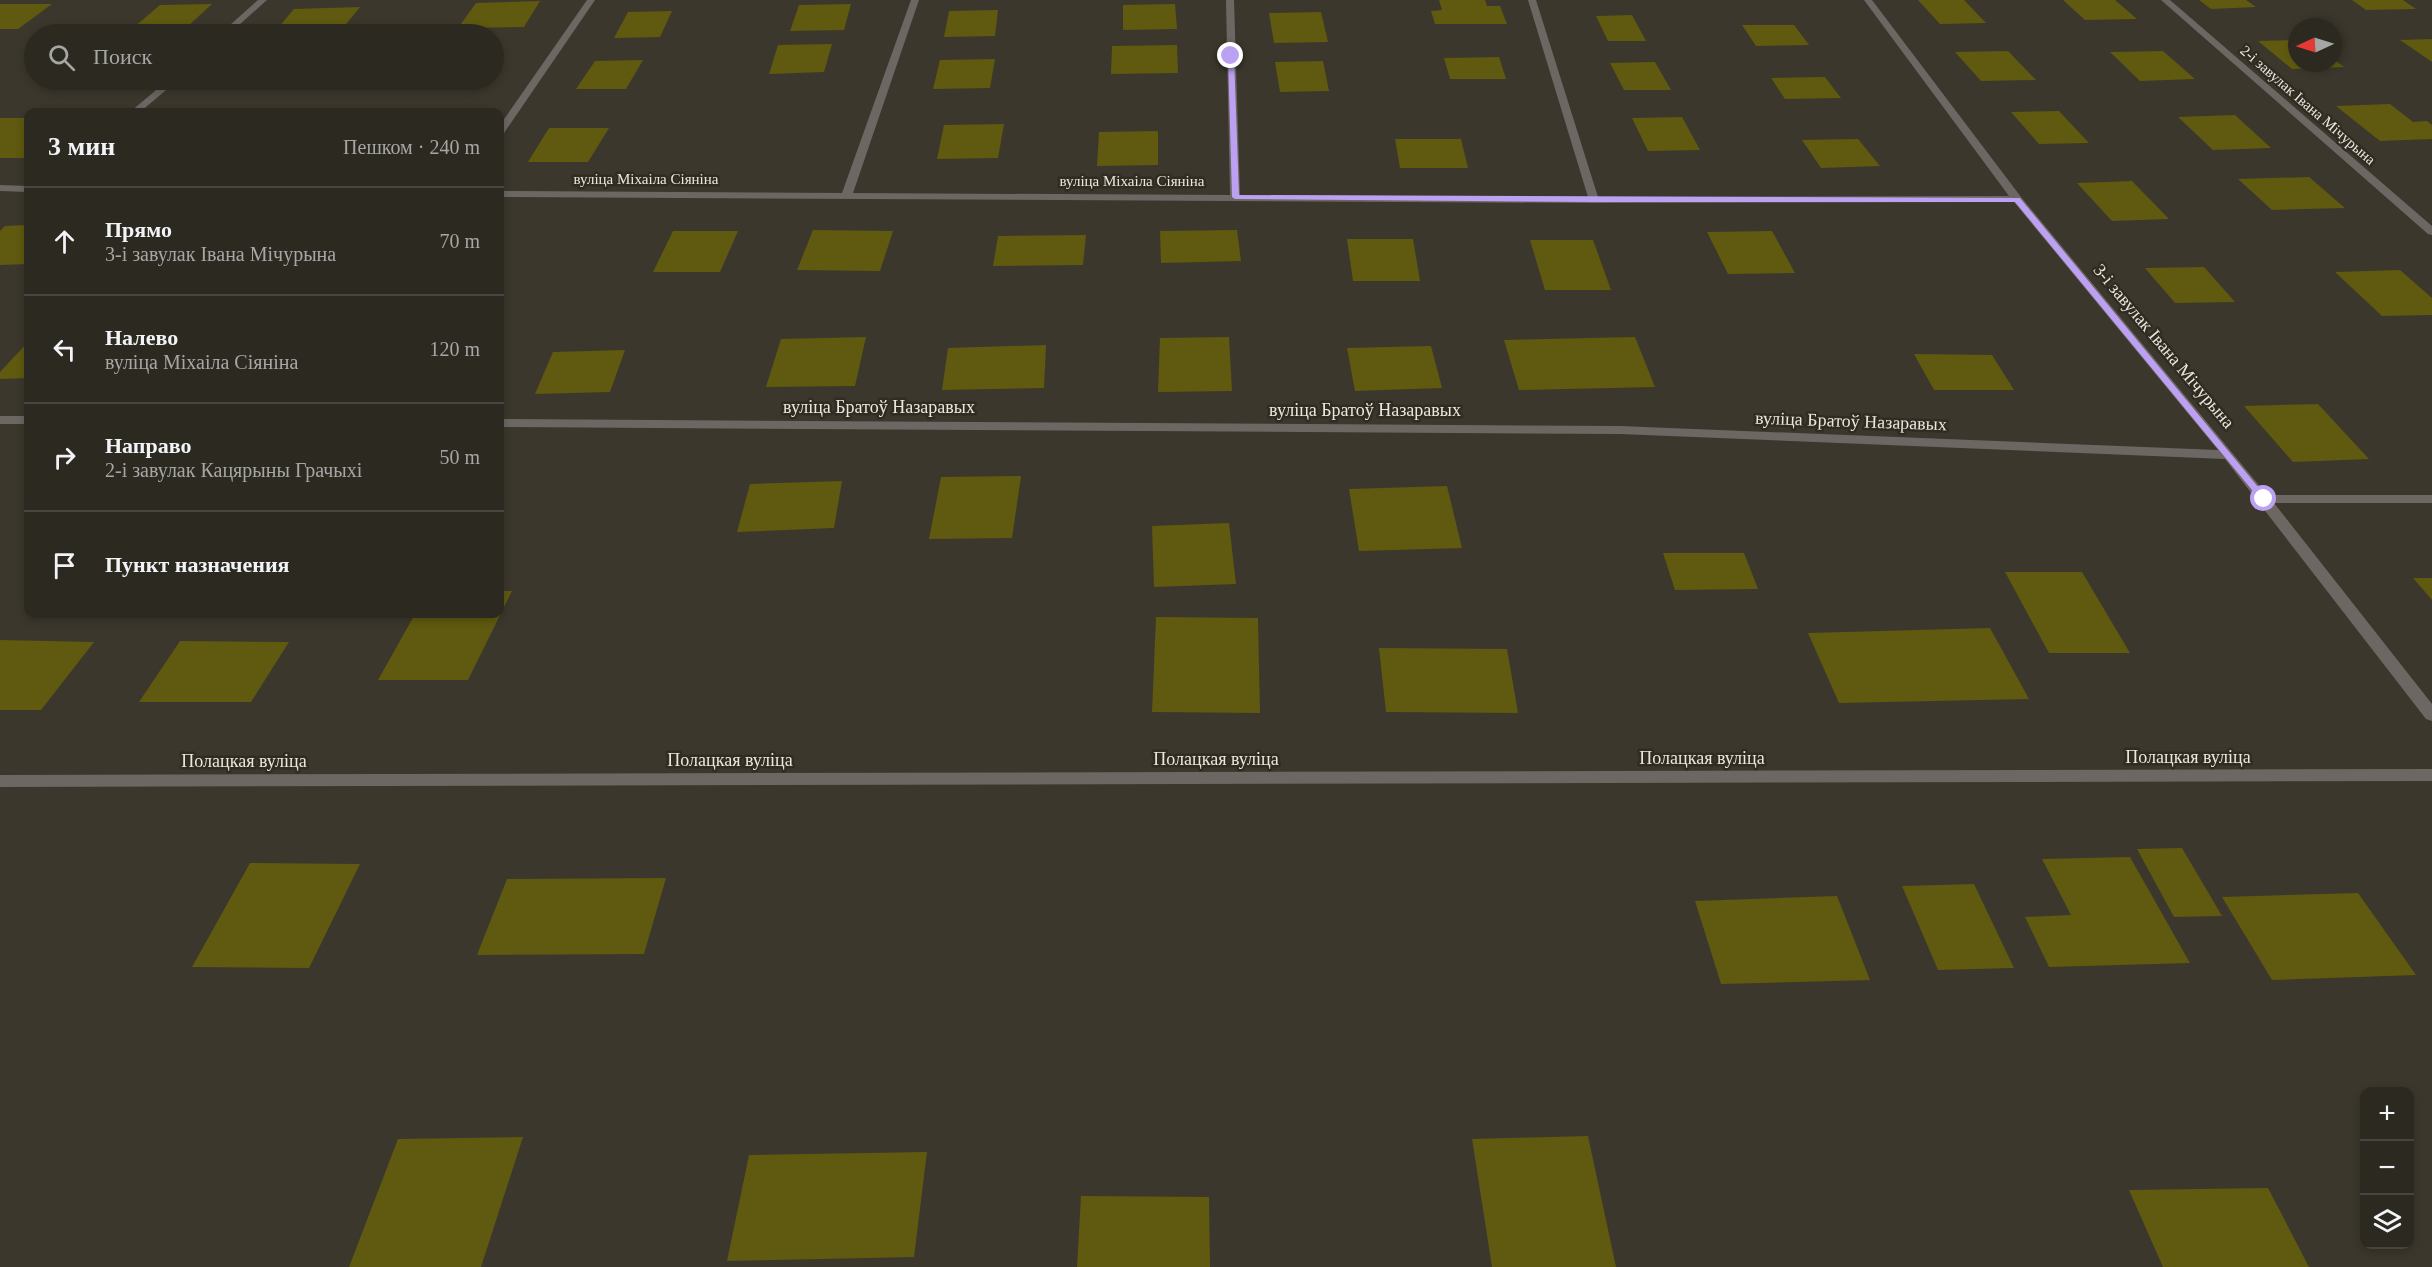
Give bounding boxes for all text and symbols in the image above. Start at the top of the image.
north arrow [2288,18,2342,72]
search box [24,24,504,90]
icon: search [45,41,78,74]
route end [1217,42,1243,68]
street label: 2-і завулак Івана Мічурына [2237,42,2379,168]
text: Поиск [93,44,152,69]
text: 3 мин [48,132,115,161]
text: Пешком · 240 m [343,136,480,158]
street label: вуліца Міхаіла Сіяніна [574,171,719,187]
street label: вуліца Міхаіла Сіяніна [1060,173,1205,189]
text: Прямо [105,217,172,242]
icon: ahead [48,225,81,258]
text: 70 m [439,230,480,252]
text: 3-і завулак Івана Мічурына [105,243,336,265]
street label: 3-і завулак Івана Мічурына [2089,260,2239,432]
text: Налево [105,325,178,350]
icon: left [48,333,81,366]
text: 120 m [429,338,480,360]
text: вуліца Міхаіла Сіяніна [105,351,298,373]
street label: вуліца Братоў Назаравых [783,397,975,417]
street label: вуліца Братоў Назаравых [1269,400,1461,420]
street label: вуліца Братоў Назаравых [1755,408,1947,434]
text: Направо [105,433,191,458]
icon: right [48,441,81,474]
text: 50 m [439,446,480,468]
text: 2-і завулак Кацярыны Грачыхі [105,459,362,481]
route start [2250,485,2276,511]
icon: arrive [48,549,81,582]
text: Пункт назначения [105,552,290,577]
street label: Полацкая вуліца [2125,747,2251,767]
street label: Полацкая вуліца [1639,748,1765,768]
street label: Полацкая вуліца [1153,749,1279,769]
street label: Полацкая вуліца [667,750,793,770]
street label: Полацкая вуліца [181,751,307,771]
map controls [2360,1087,2414,1249]
button: + [2360,1087,2414,1141]
button: − [2360,1141,2414,1195]
button: layers [2360,1195,2414,1249]

